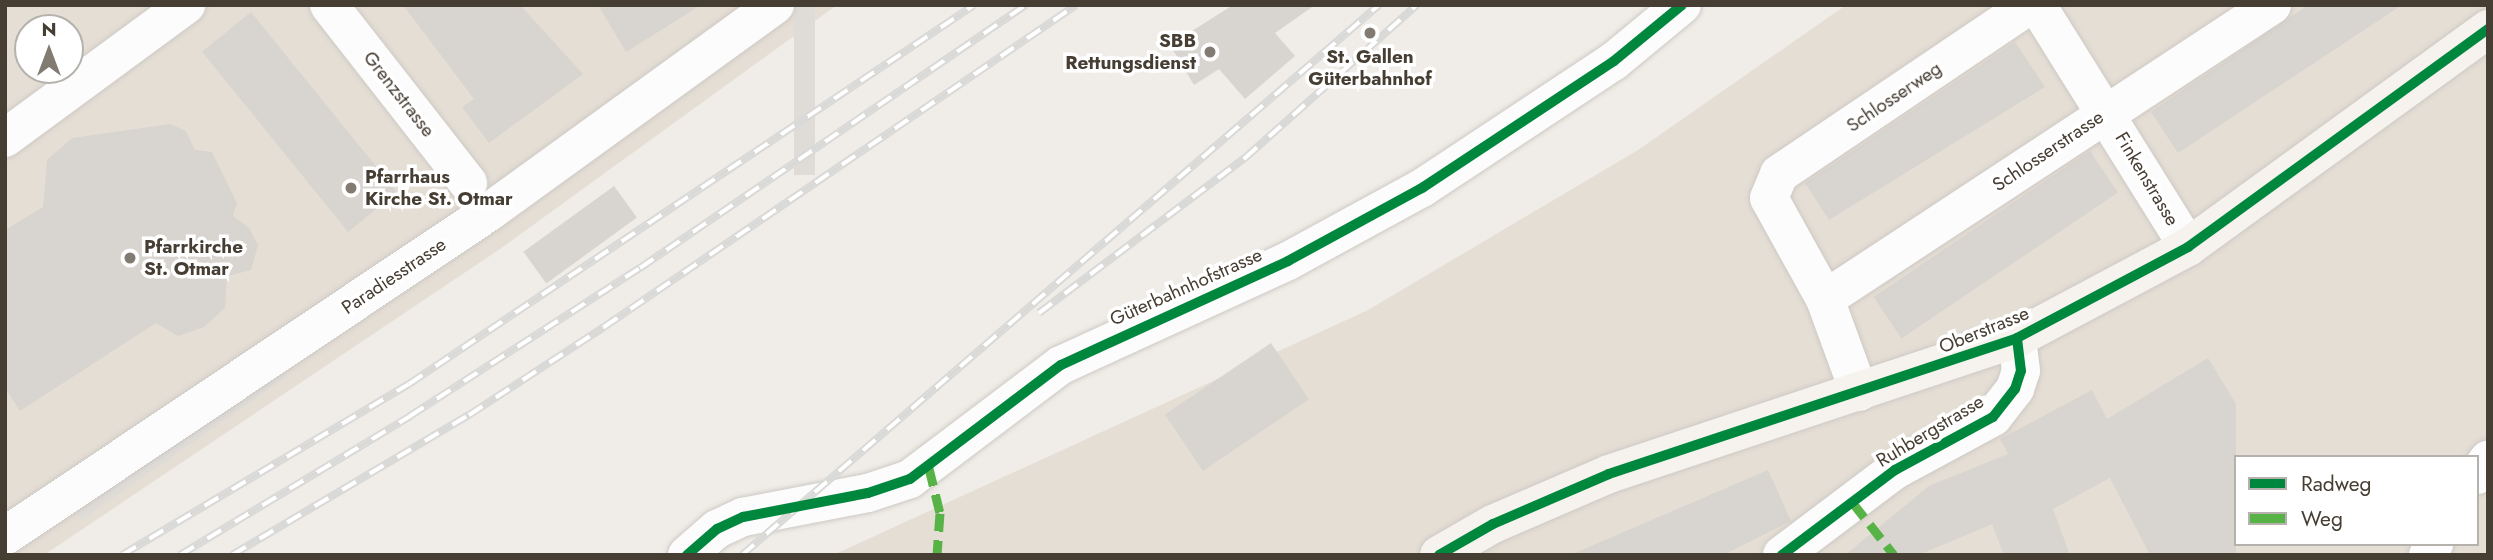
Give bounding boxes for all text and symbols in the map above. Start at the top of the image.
north arrow [14,14,84,84]
text: N [41,16,57,43]
marker: St. Gallen Güterbahnhof [1360,23,1380,43]
place label: SBB Rettungsdienst [1065,30,1196,74]
marker: SBB Rettungsdienst [1202,44,1218,60]
place label: St. Gallen Güterbahnhof [1308,46,1432,90]
street label: Grenzstrasse [358,47,440,141]
street label: Schlosserweg [1842,57,1946,137]
street label: Schlosserstrasse [1988,106,2108,196]
street label: Finkenstrasse [2110,128,2184,230]
place label: Pfarrhaus Kirche St. Otmar [365,166,513,210]
marker: Pfarrhaus Kirche St. Otmar [343,180,359,196]
street label: Paradiesstrasse [338,233,450,319]
place label: Pfarrkirche St. Otmar [144,236,243,280]
street label: Güterbahnhofstrasse [1106,243,1266,331]
marker: Pfarrkirche St. Otmar [122,250,138,266]
street label: Oberstrasse [1936,302,2032,358]
street label: Ruhbergstrasse [1872,390,1988,472]
legend [2234,455,2479,546]
text: Radweg [2301,469,2372,499]
text: Weg [2301,504,2343,534]

